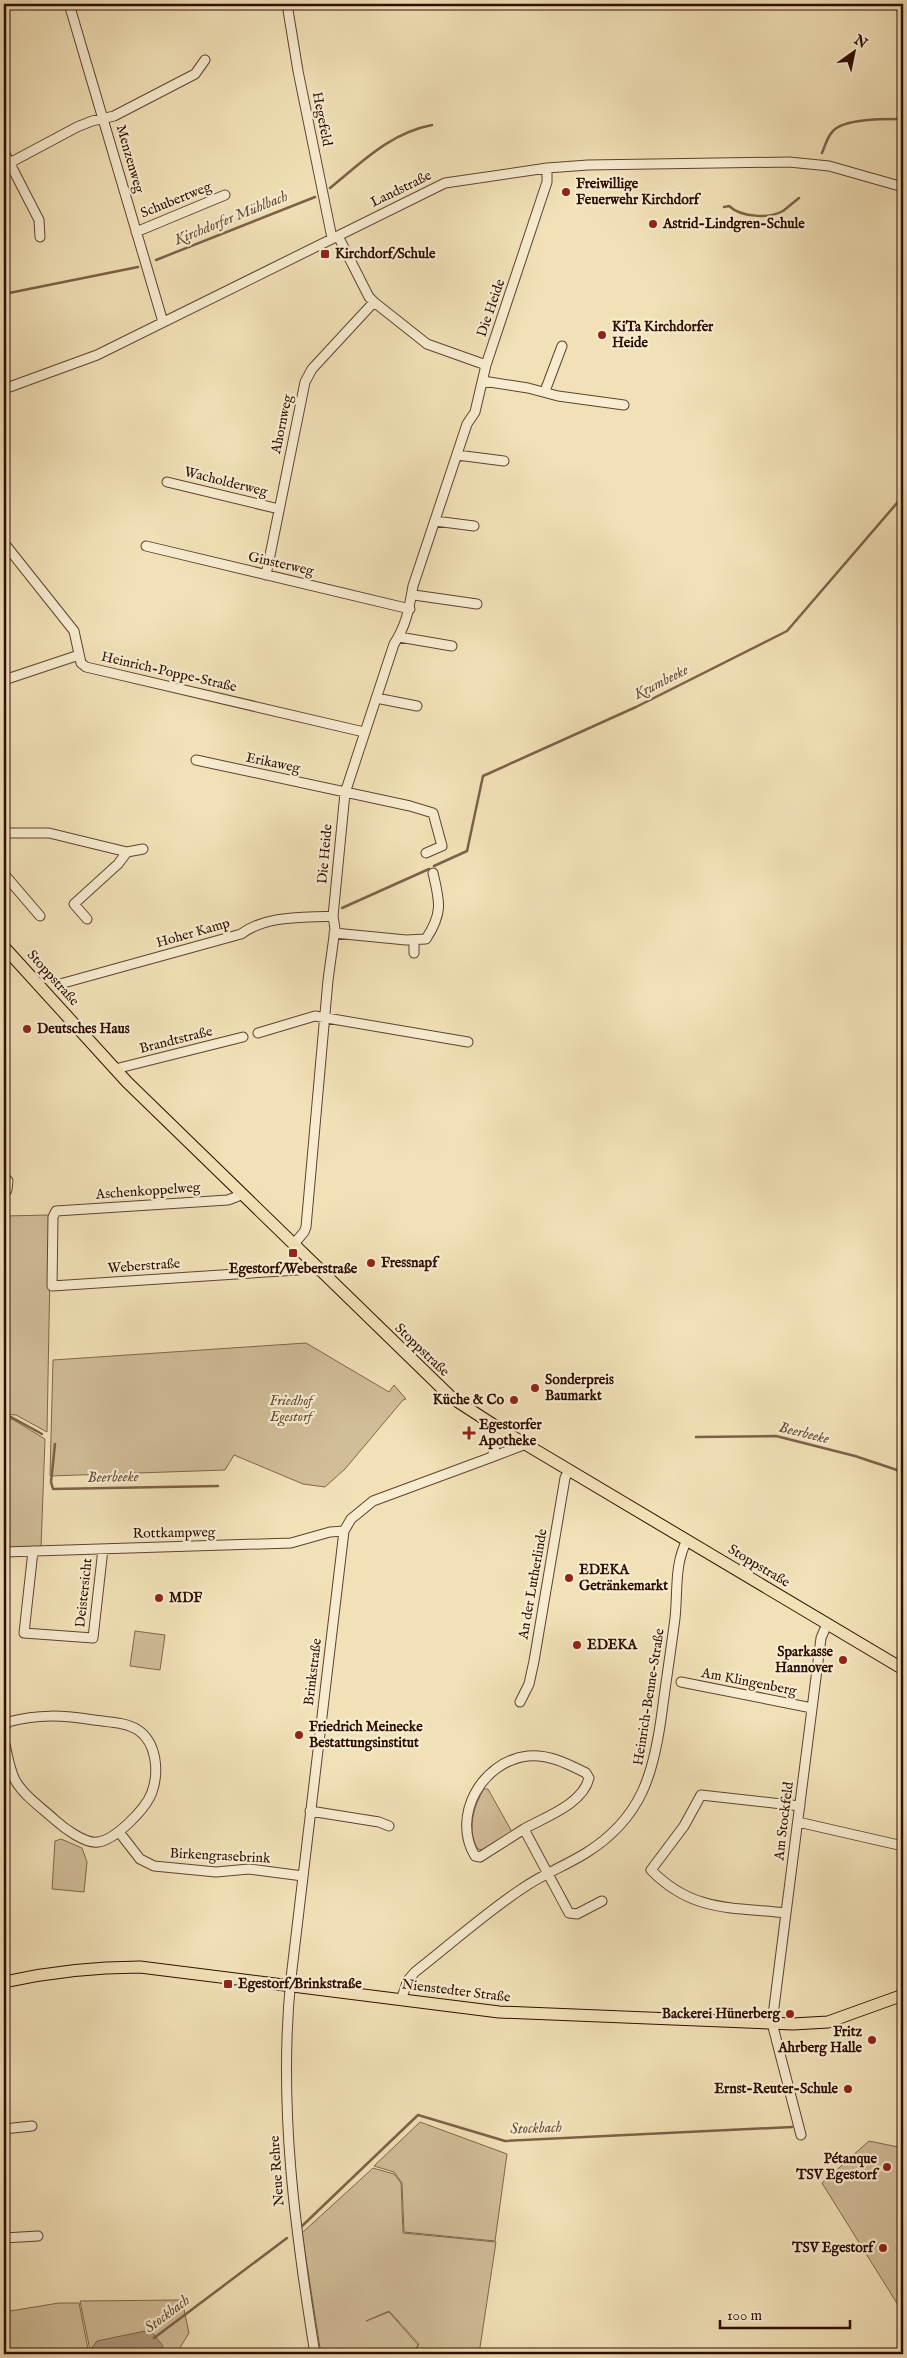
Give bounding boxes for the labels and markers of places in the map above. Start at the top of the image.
place label: Freiwillige Feuerwehr Kirchdorf [576,175,702,209]
marker: Freiwillige Feuerwehr Kirchdorf [560,186,572,198]
place label: Astrid-Lindgren-Schule [662,215,805,233]
marker: Astrid-Lindgren-Schule [647,218,659,230]
place label: Kirchdorf/Schule [335,245,436,263]
marker: Kirchdorf/Schule [319,248,331,260]
place label: KiTa Kirchdorfer Heide [612,318,714,352]
marker: KiTa Kirchdorfer Heide [596,329,608,341]
place label: Deutsches Haus [37,1020,130,1038]
marker: Deutsches Haus [21,1023,33,1035]
marker: Egestorf/Weberstraße [287,1247,299,1259]
place label: Fressnapf [381,1254,440,1272]
marker: Fressnapf [365,1257,377,1269]
place label: Egestorf/Weberstraße [229,1260,358,1278]
place label: Sonderpreis Baumarkt [545,1371,614,1405]
marker: Sonderpreis Baumarkt [529,1382,541,1394]
place label: Küche & Co [433,1391,504,1409]
marker: Küche & Co [508,1394,520,1406]
place label: Egestorfer Apotheke [478,1416,543,1450]
marker: Egestorfer Apotheke [463,1427,475,1439]
place label: EDEKA Getränkemarkt [579,1561,668,1595]
marker: EDEKA Getränkemarkt [563,1572,575,1584]
place label: MDF [169,1589,202,1607]
marker: MDF [153,1592,165,1604]
place label: EDEKA [587,1636,639,1654]
marker: EDEKA [571,1639,583,1651]
place label: Sparkasse Hannover [775,1643,834,1677]
marker: Sparkasse Hannover [837,1654,849,1666]
place label: Friedrich Meinecke Bestattungsinstitut [309,1718,423,1752]
marker: Friedrich Meinecke Bestattungsinstitut [293,1729,305,1741]
place label: Egestorf/Brinkstraße [238,1975,362,1993]
marker: Egestorf/Brinkstraße [222,1978,234,1990]
place label: Backerei Hünerberg [662,2005,781,2023]
marker: Backerei Hünerberg [784,2008,796,2020]
place label: Fritz Ahrberg Halle [777,2023,863,2057]
marker: Fritz Ahrberg Halle [866,2034,878,2046]
place label: Ernst-Reuter-Schule [714,2080,839,2098]
marker: Ernst-Reuter-Schule [842,2083,854,2095]
place label: Pétanque TSV Egestorf [795,2150,880,2184]
marker: Pétanque TSV Egestorf [881,2161,893,2173]
place label: TSV Egestorf [791,2239,876,2257]
marker: TSV Egestorf [877,2242,889,2254]

